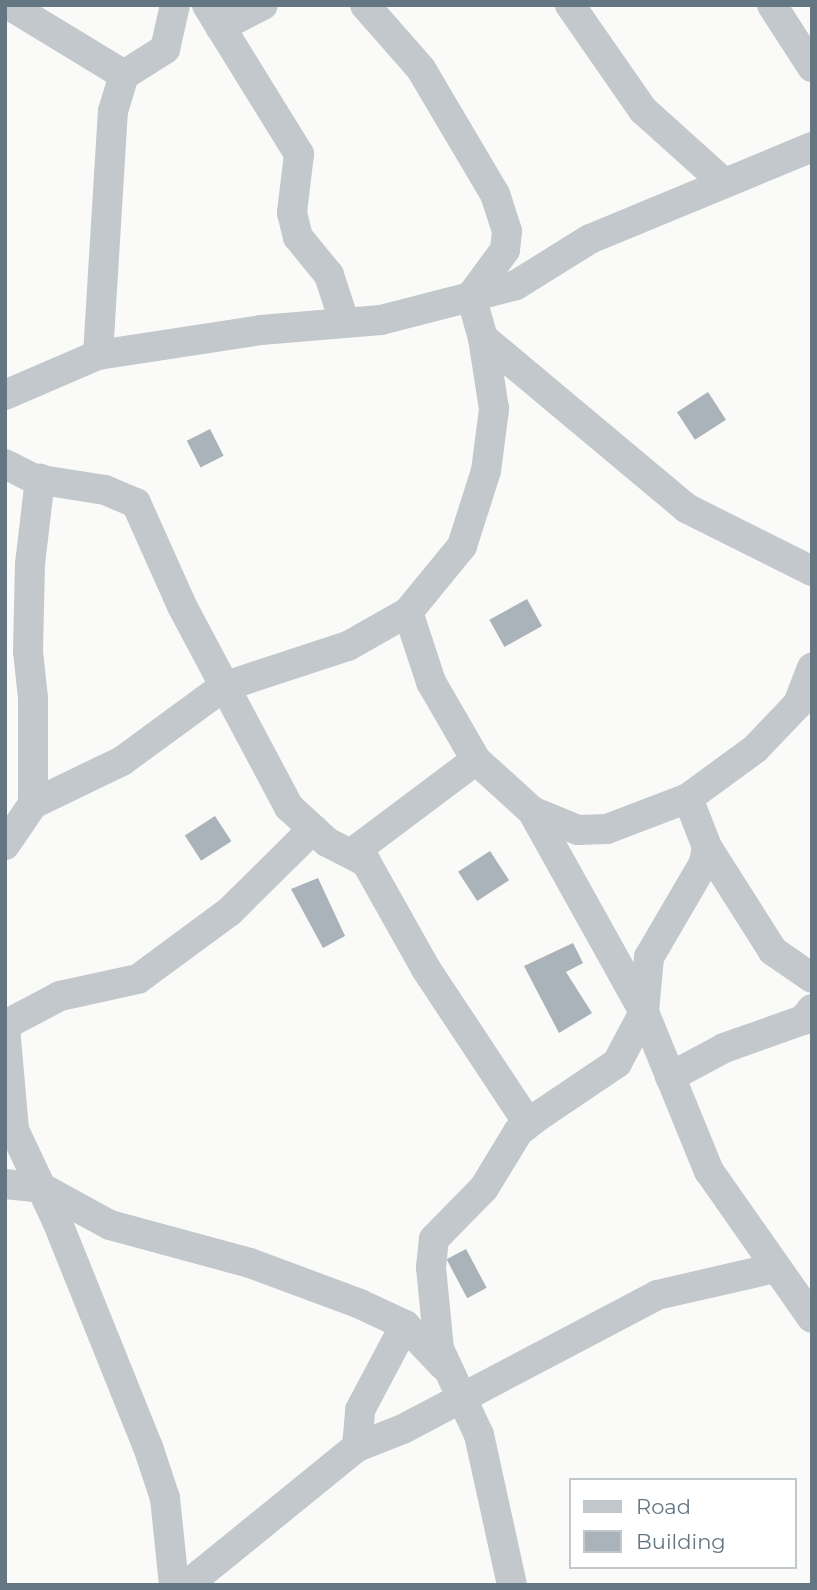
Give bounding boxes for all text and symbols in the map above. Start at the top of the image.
legend [568,1478,796,1569]
text: Road [636,1494,691,1519]
text: Building [636,1529,726,1554]

